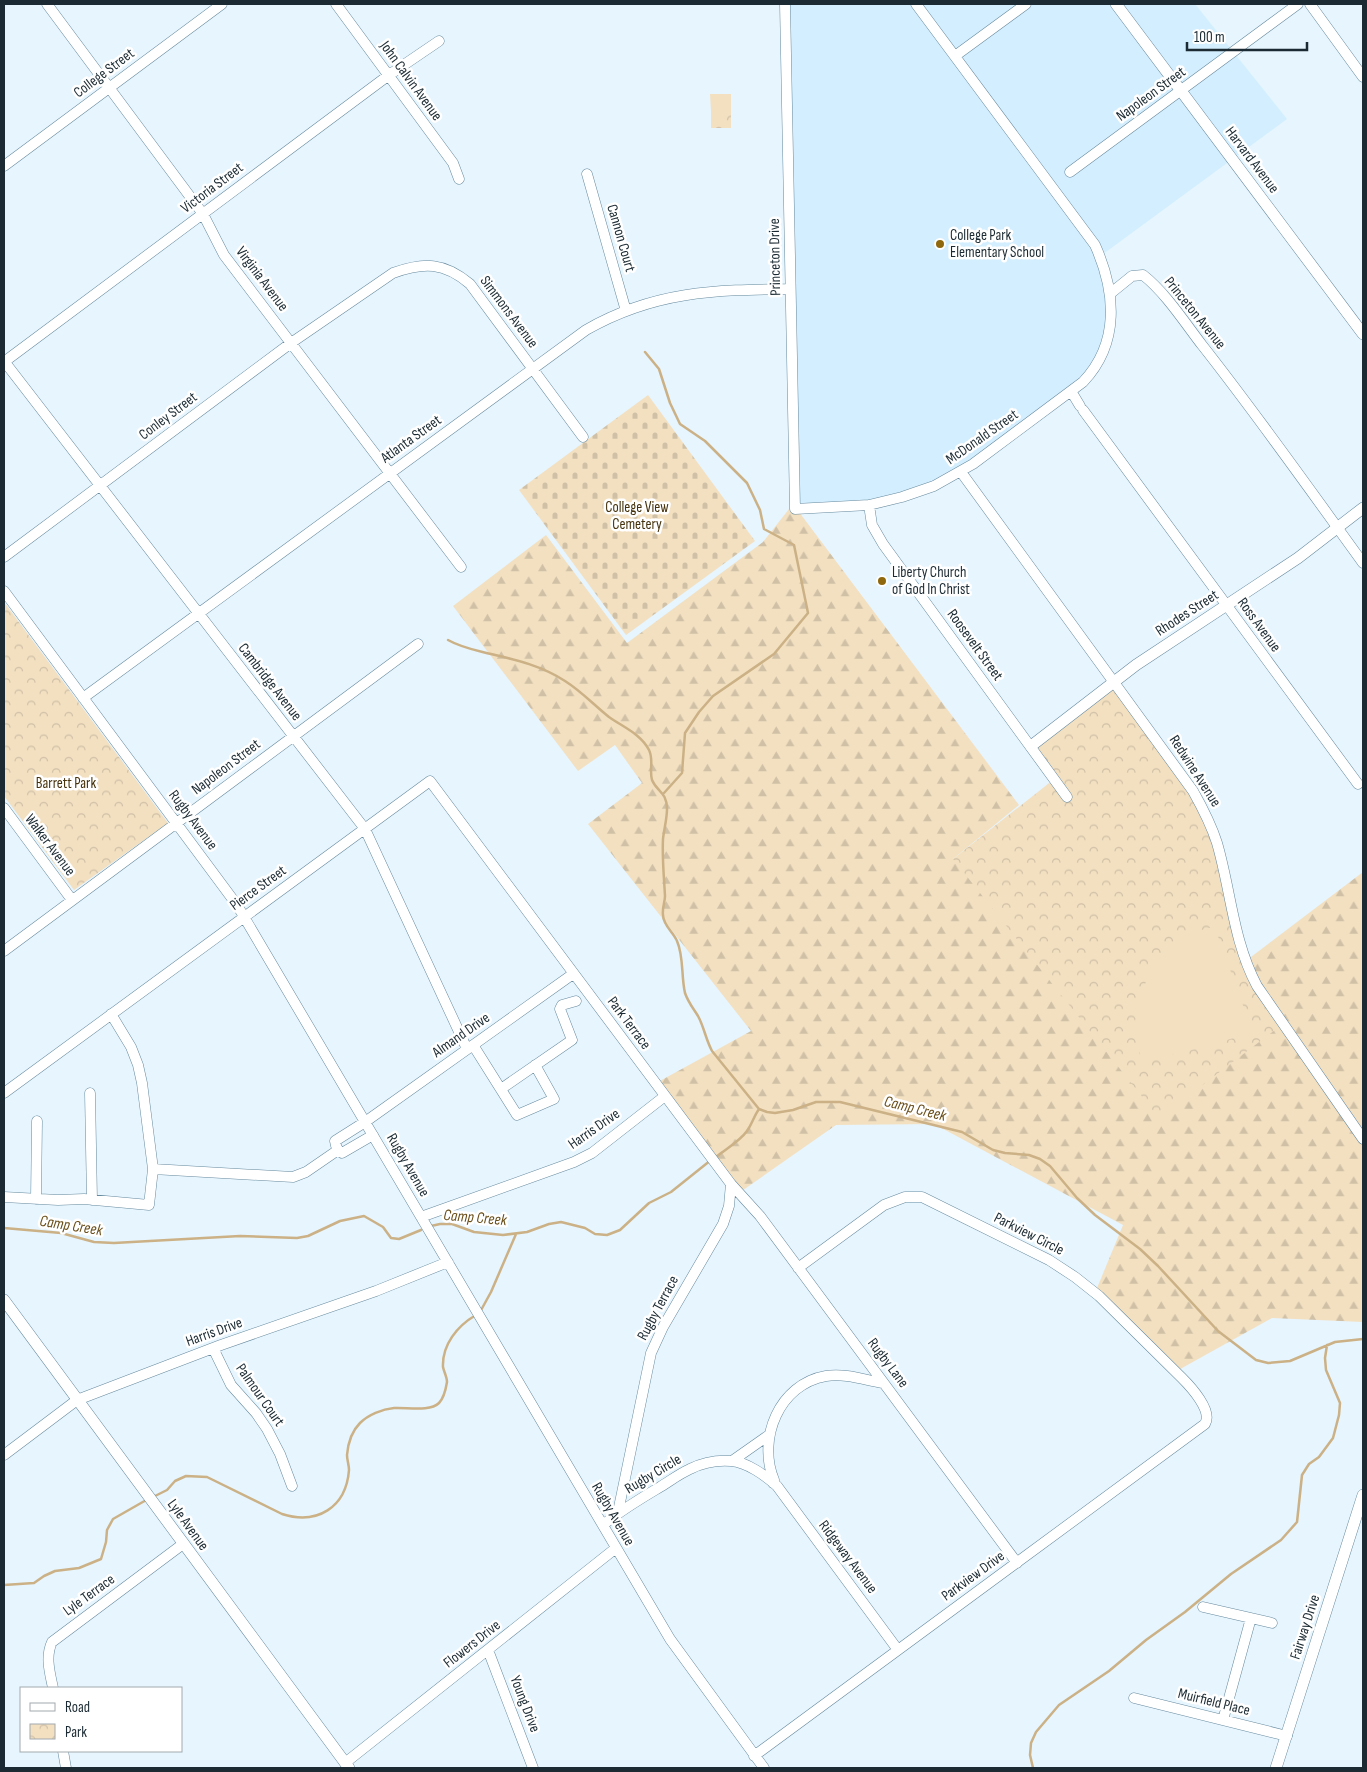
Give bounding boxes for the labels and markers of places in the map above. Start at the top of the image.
place label: College Park Elementary School [950,226,1044,262]
marker: College Park Elementary School [934,238,946,250]
place label: Liberty Church of God In Christ [892,563,970,599]
marker: Liberty Church of God In Christ [876,575,888,587]

